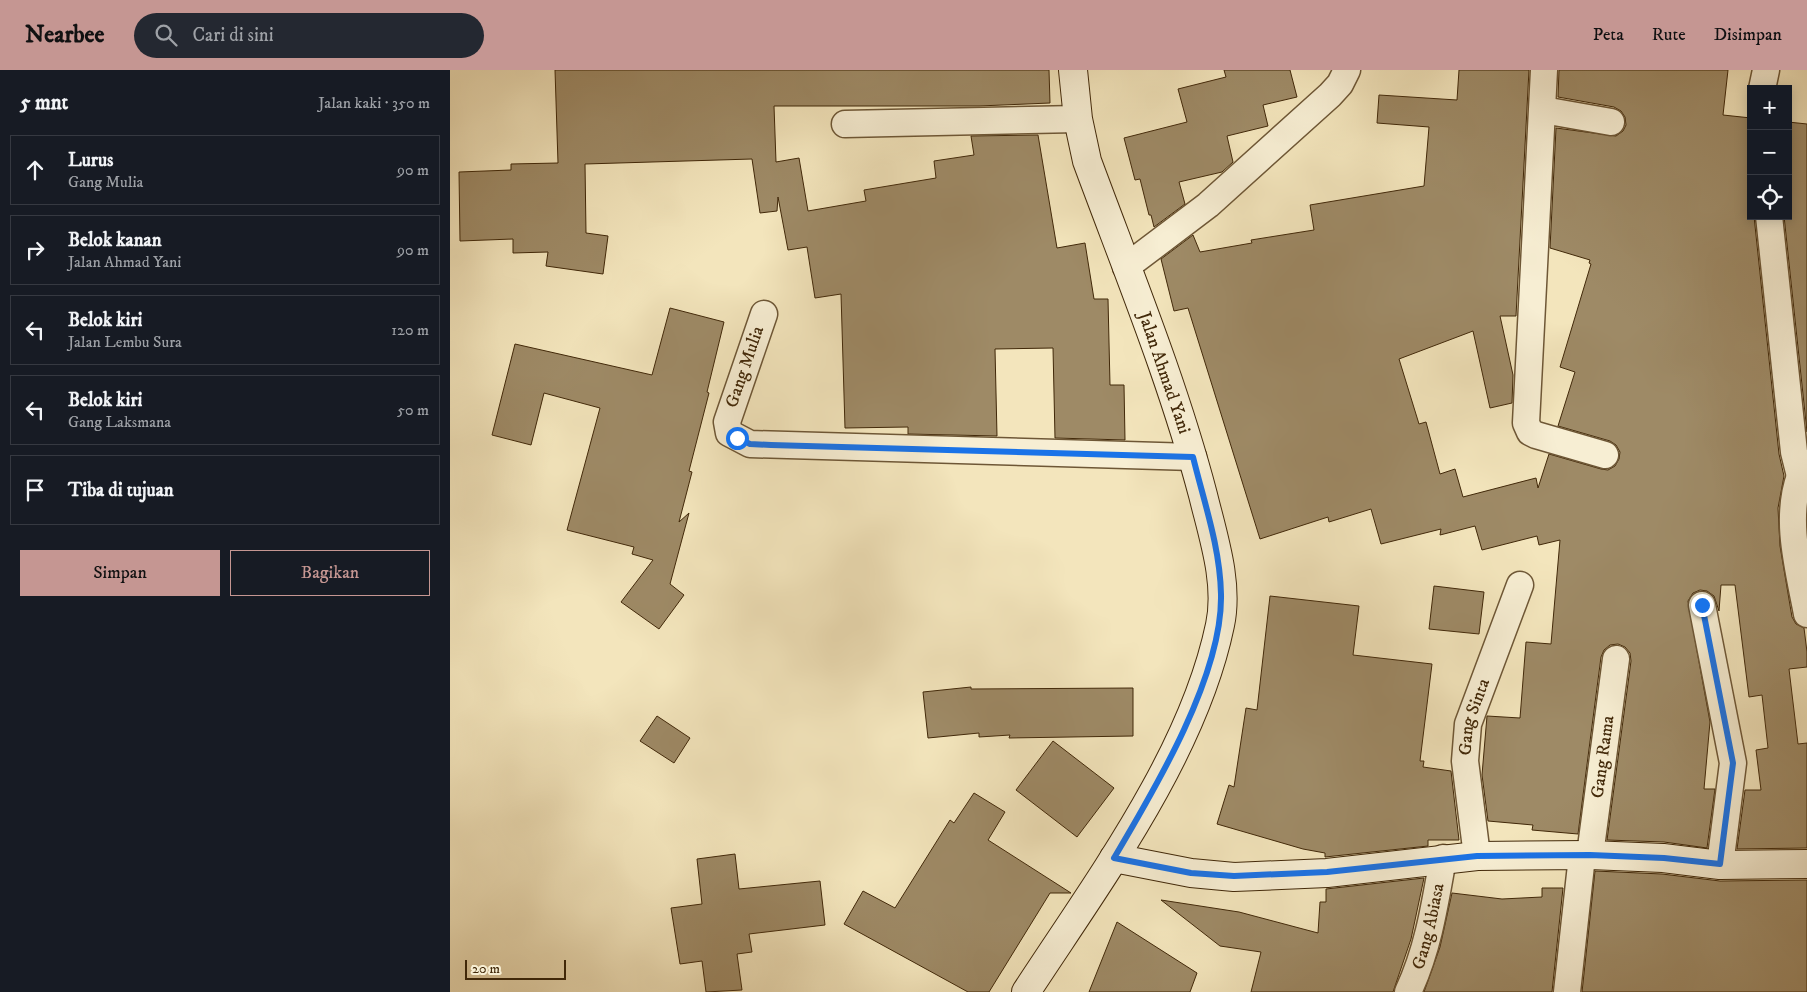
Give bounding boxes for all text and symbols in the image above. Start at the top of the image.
search box [134,13,484,58]
text: Nearbee [25,20,104,50]
icon: search [152,21,180,49]
text: Cari di sini [192,24,274,47]
text: Peta [1593,24,1624,46]
text: Rute [1652,24,1686,46]
text: Disimpan [1714,24,1782,46]
map controls [1747,85,1792,220]
button: + [1747,85,1792,130]
text: 5 mnt [20,90,68,116]
text: Jalan kaki · 350 m [318,93,430,113]
button: − [1747,130,1792,175]
text: Lurus [68,149,113,172]
icon: ahead [21,156,49,184]
text: 90 m [397,160,429,180]
text: Gang Mulia [68,172,143,192]
button: locate [1747,175,1792,220]
text: Belok kanan [68,229,162,252]
icon: right [21,236,49,264]
text: 90 m [397,240,429,260]
text: Jalan Ahmad Yani [68,252,181,272]
street label: Jalan Ahmad Yani [1132,307,1195,437]
text: Belok kiri [68,309,142,332]
icon: left [21,316,49,344]
text: 120 m [391,320,429,340]
street label: Gang Mulia [721,323,769,411]
text: Jalan Lembu Sura [68,332,182,352]
text: Belok kiri [68,389,142,412]
icon: left [21,396,49,424]
text: 50 m [397,400,429,420]
text: Gang Laksmana [68,412,171,432]
route start [726,427,749,450]
icon: arrive [21,476,49,504]
text: Tiba di tujuan [68,479,174,502]
button: Simpan [20,550,220,596]
button: Bagikan [230,550,430,596]
route end [1691,594,1714,617]
street label: Gang Sinta [1454,675,1495,756]
street label: Gang Rama [1587,714,1619,800]
street label: Gang Abiasa [1407,881,1449,973]
scale bar [465,957,566,980]
text: 20 m [472,960,500,978]

